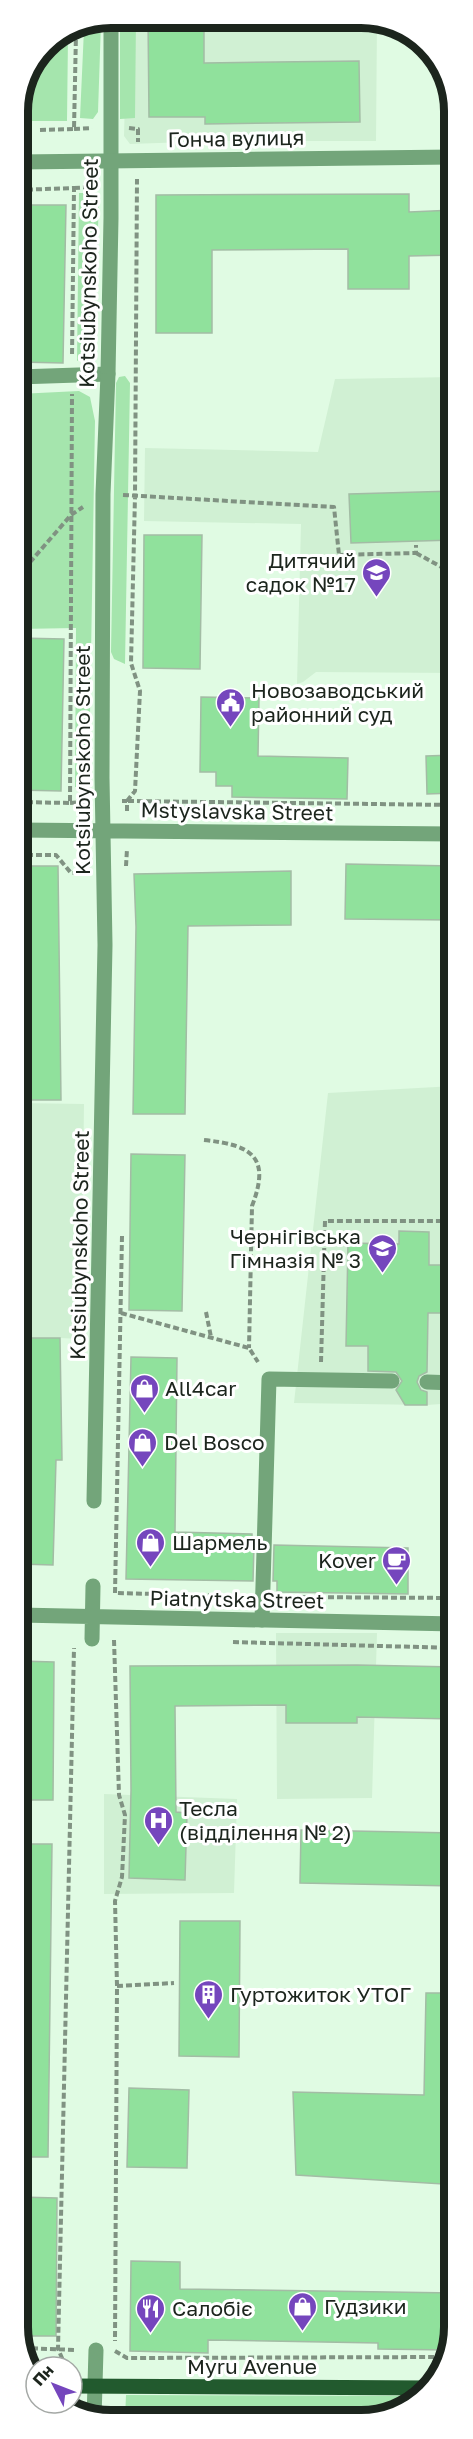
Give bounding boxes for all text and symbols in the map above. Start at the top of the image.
street label: Гонча вулиця [167,124,305,152]
street label: Kotsiubynskoho Street [73,158,103,388]
place label: Дитячий садок №17 [246,547,356,597]
school or university icon: Дитячий садок №17 [361,556,393,598]
street label: Kotsiubynskoho Street [69,645,95,875]
place label: Новозаводський районний суд [251,677,424,727]
public building icon: Новозаводський районний суд [214,686,246,728]
street label: Mstyslavska Street [140,796,334,826]
street label: Kotsiubynskoho Street [64,1130,94,1360]
place label: Чернігівська Гімназія № 3 [229,1223,361,1273]
school or university icon: Чернігівська Гімназія № 3 [366,1232,398,1274]
shop icon: All4car [128,1372,160,1414]
place label: All4car [165,1375,236,1401]
shop icon: Del Bosco [127,1426,159,1468]
place label: Del Bosco [164,1429,265,1455]
shop icon: Шармель [135,1526,167,1568]
place label: Шармель [172,1529,268,1555]
cafe icon: Kover [381,1544,413,1586]
place label: Kover [318,1547,376,1573]
street label: Piatnytska Street [149,1584,325,1614]
place label: Тесла (відділення № 2) [179,1795,352,1845]
hospital icon: Тесла (відділення № 2) [142,1804,174,1846]
building icon: Гуртожиток УТОГ [193,1978,225,2020]
place label: Гуртожиток УТОГ [230,1981,411,2007]
shop icon: Гудзики [287,2290,319,2332]
restaurant icon: Салобіє [135,2292,167,2334]
place label: Гудзики [324,2293,407,2319]
place label: Салобіє [172,2295,253,2321]
street label: Myru Avenue [187,2353,317,2379]
north arrow [24,2355,84,2415]
text: Пн [28,2360,58,2390]

